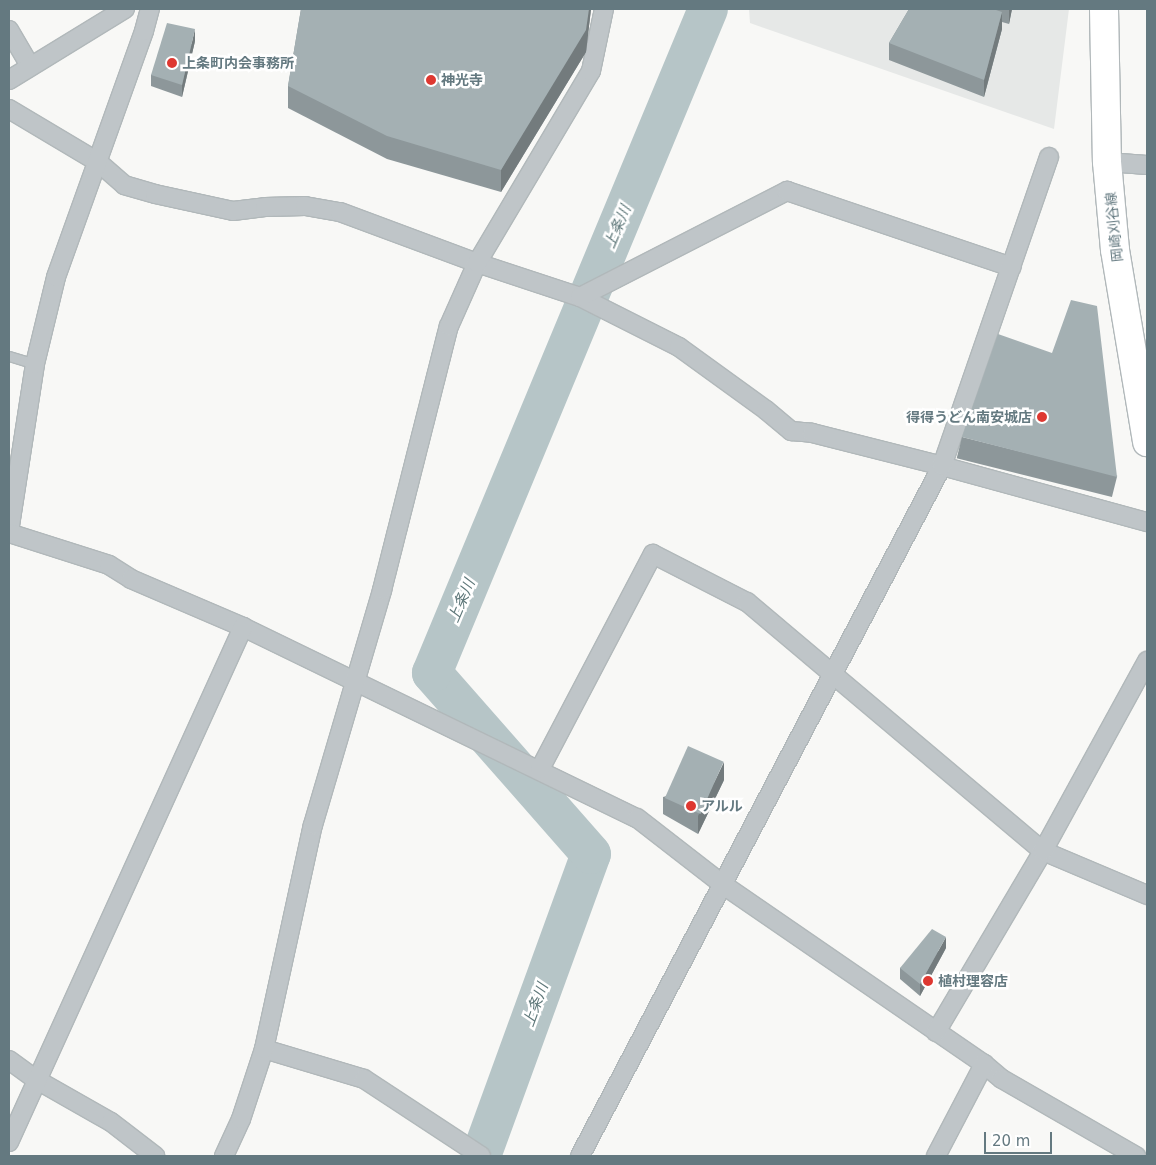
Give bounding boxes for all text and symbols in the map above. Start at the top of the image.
place label: 上条町内会事務所 [182,55,294,71]
marker: 上条町内会事務所 [166,57,178,69]
place label: 神光寺 [441,72,483,88]
marker: 神光寺 [425,74,437,86]
street label: 岡崎刈谷線 [1102,191,1126,263]
water label: 上条川 [601,203,635,251]
place label: 得得うどん南安城店 [906,409,1032,425]
marker: 得得うどん南安城店 [1036,411,1048,423]
water label: 上条川 [445,577,479,625]
place label: アルル [701,798,743,814]
marker: アルル [685,800,697,812]
place label: 植村理容店 [938,973,1008,989]
marker: 植村理容店 [922,975,934,987]
water label: 上条川 [520,981,552,1029]
scale bar [986,1122,1054,1154]
text: 20 m [992,1132,1030,1150]

